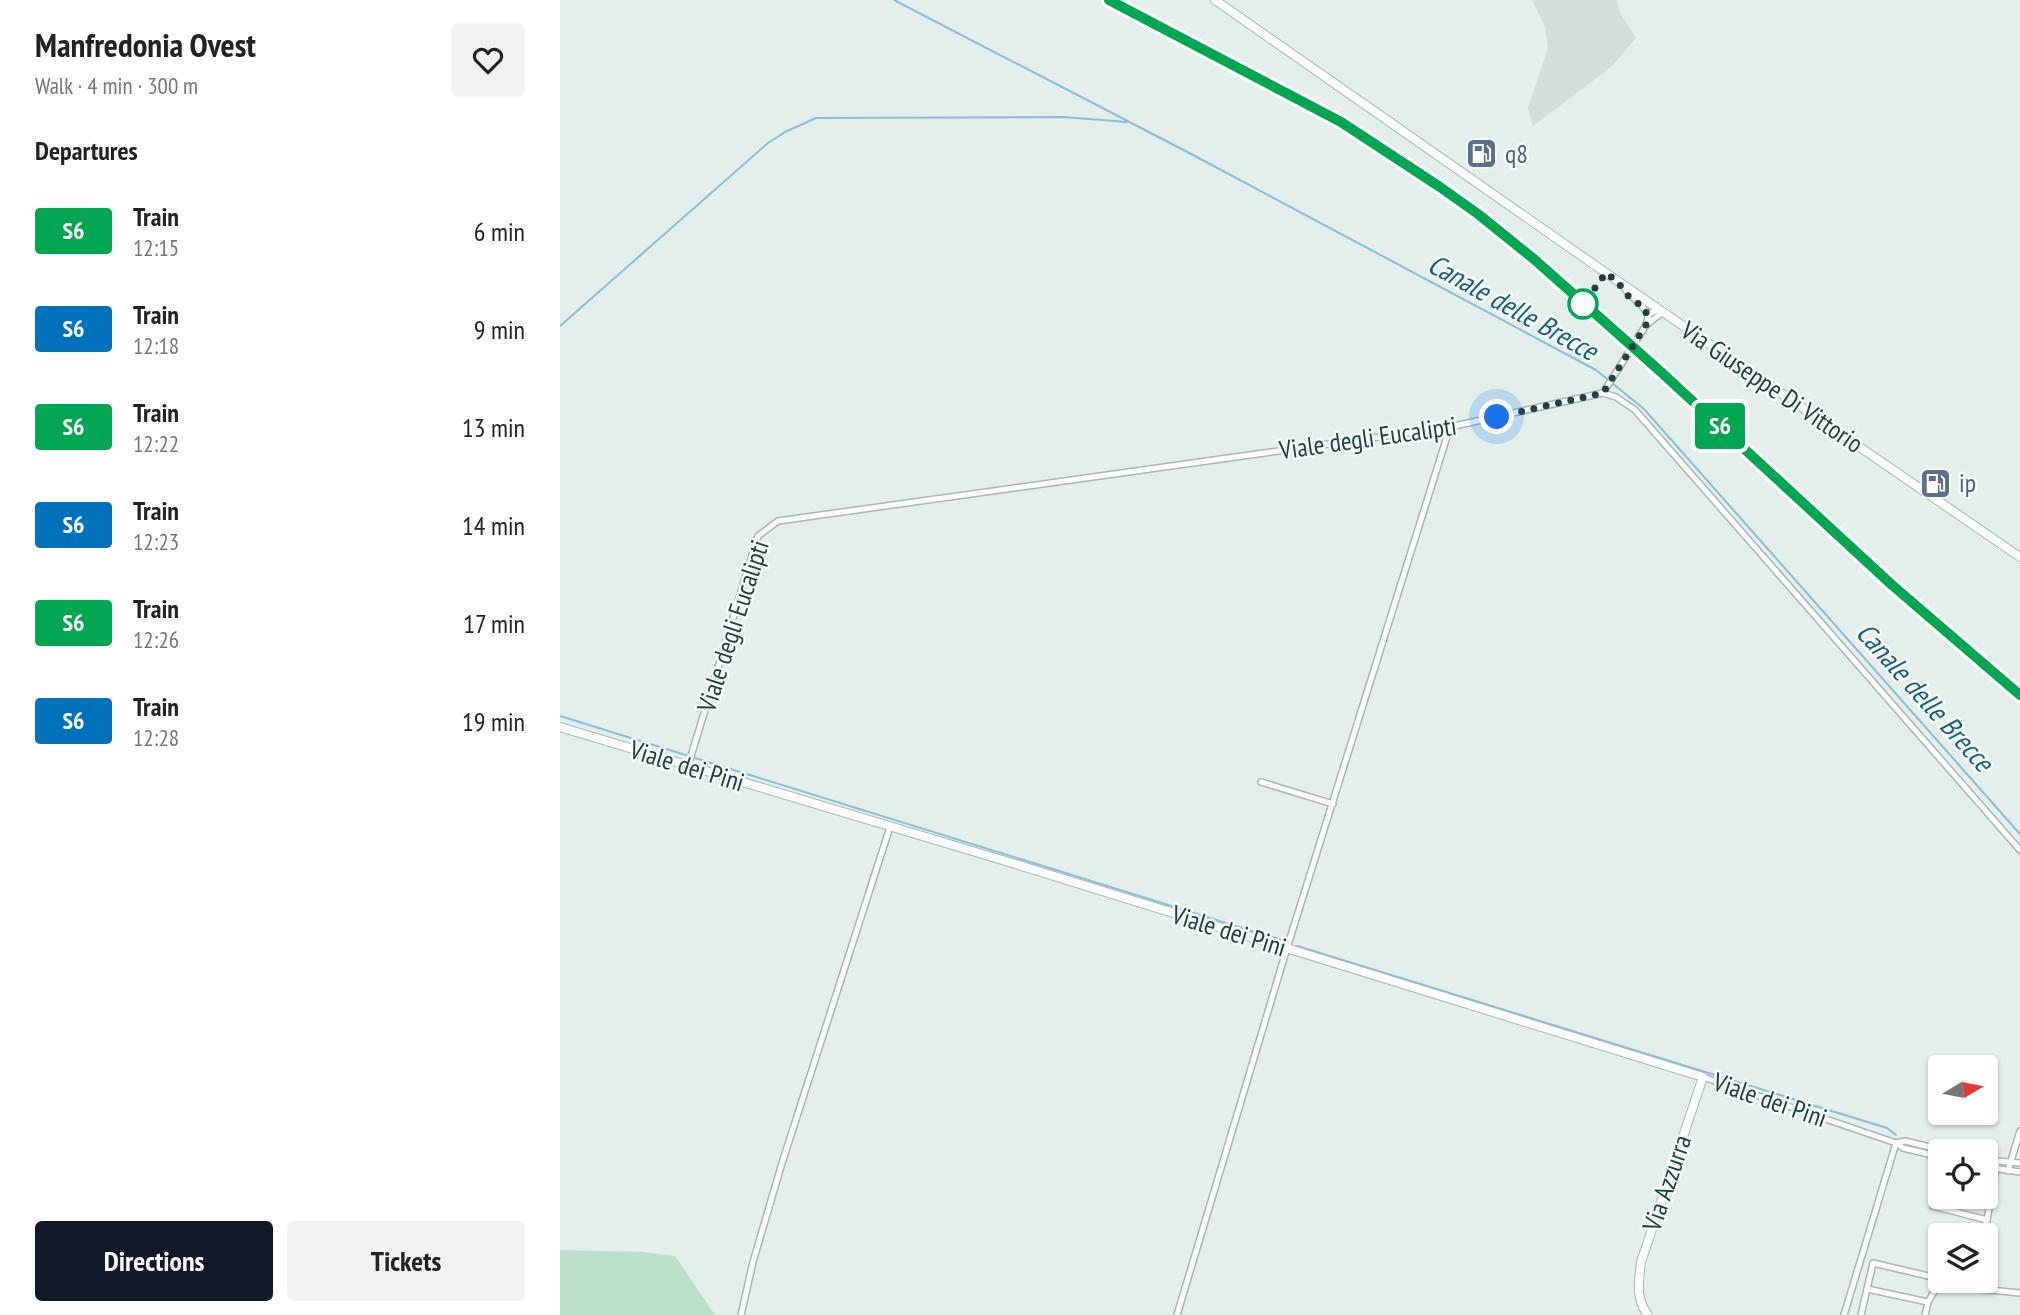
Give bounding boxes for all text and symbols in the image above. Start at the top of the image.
text: Manfredonia Ovest [35,23,256,66]
button: heart [451,23,525,97]
text: Walk · 4 min · 300 m [35,71,198,100]
text: Departures [35,134,138,167]
fuel station icon: q8 [1465,137,1499,171]
place label: q8 [1505,137,1528,170]
text: Train [133,200,179,233]
text: S6 [62,215,85,246]
text: 6 min [474,215,525,248]
text: 12:15 [133,233,179,262]
water label: Canale delle Brecce [1422,245,1607,370]
unlabelled marker [1568,289,1598,319]
text: Train [133,298,179,331]
text: S6 [62,313,85,344]
text: 9 min [474,313,525,346]
street label: Via Giuseppe Di Vittorio [1674,313,1870,460]
text: 12:18 [133,331,179,360]
text: Train [133,396,179,429]
your location [1479,399,1514,434]
line badge: S6 [1688,403,1752,449]
street label: Viale degli Eucalipti [1276,409,1459,466]
text: S6 [1709,410,1731,441]
text: S6 [62,411,85,442]
text: 13 min [462,411,525,444]
text: 12:22 [133,429,179,458]
fuel station icon: ip [1919,466,1953,500]
place label: ip [1959,466,1976,499]
text: Train [133,494,179,527]
text: S6 [62,509,85,540]
text: 14 min [462,509,525,542]
text: 12:23 [133,527,179,556]
street label: Viale degli Eucalipti [689,536,776,717]
text: Train [133,592,179,625]
text: S6 [62,607,85,638]
text: 17 min [463,607,525,640]
water label: Canale delle Brecce [1849,614,2004,781]
text: 12:26 [133,625,179,654]
text: Train [133,690,179,723]
text: S6 [62,705,85,736]
text: 19 min [462,705,525,738]
text: 12:28 [133,723,179,752]
street label: Viale dei Pini [625,732,748,799]
street label: Viale dei Pini [1167,897,1290,964]
north arrow [1928,1055,1998,1125]
map controls [1928,1055,1998,1293]
street label: Viale dei Pini [1708,1064,1831,1134]
street label: Via Azzurra [1634,1130,1698,1236]
button: locate [1928,1139,1998,1209]
button: Directions [35,1221,273,1301]
button: Tickets [287,1221,525,1301]
button: layers [1928,1223,1998,1293]

